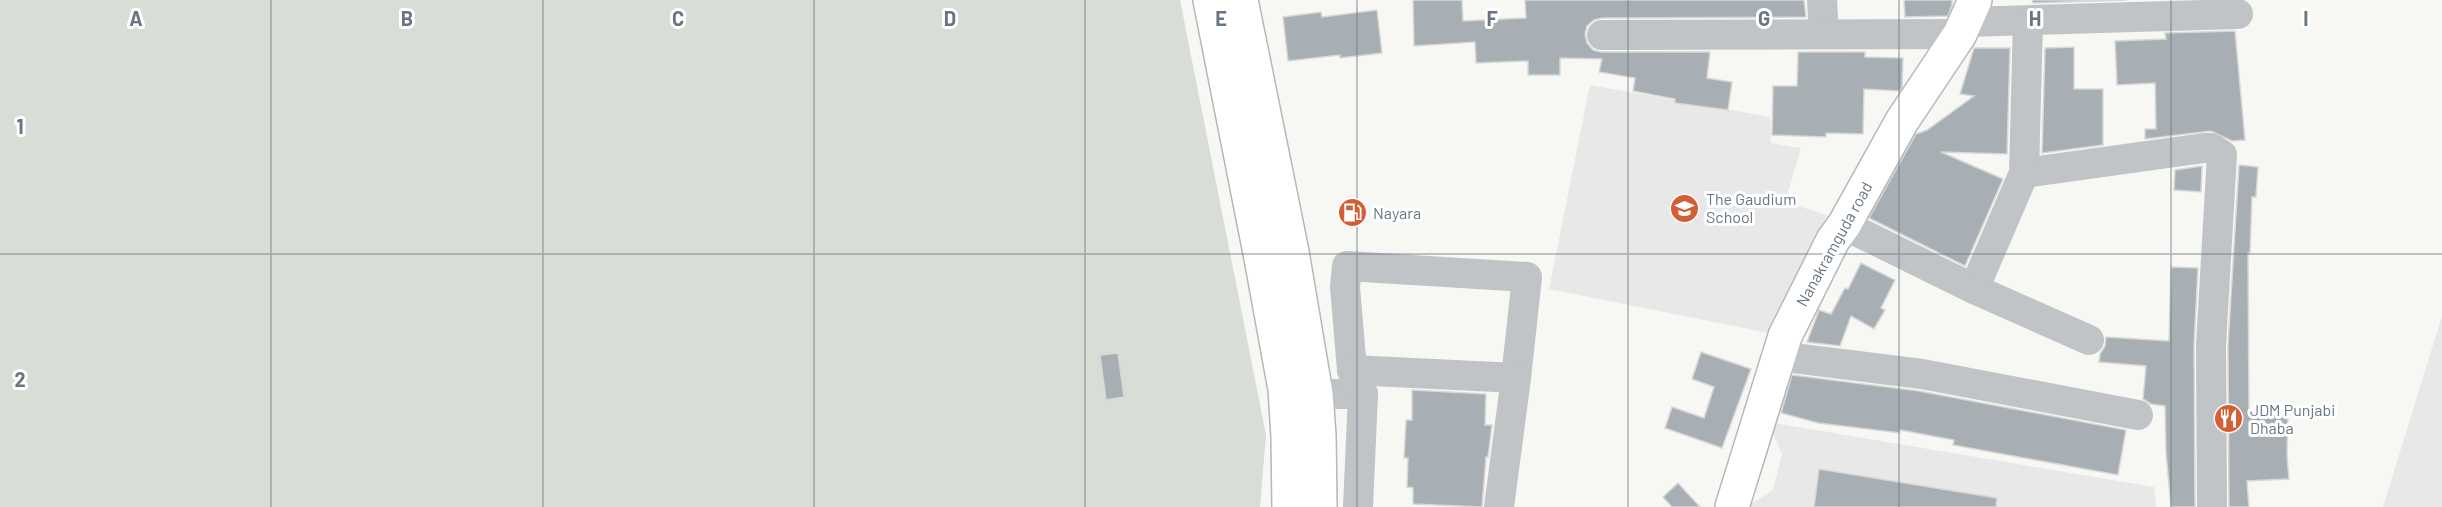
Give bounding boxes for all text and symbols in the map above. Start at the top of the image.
text: A [129,6,143,30]
text: B [401,6,413,30]
text: C [672,6,684,30]
text: D [944,6,956,30]
text: E [1215,6,1227,30]
text: F [1486,6,1498,30]
text: G [1758,6,1770,30]
text: H [2029,6,2041,30]
text: I [2303,6,2309,30]
text: 1 [16,114,24,138]
street label: Nanakramguda road [1791,178,1876,309]
place label: The Gaudium School [1706,189,1796,226]
school or university icon: The Gaudium School [1669,192,1701,224]
fuel station icon: Nayara [1336,197,1368,229]
place label: Nayara [1373,203,1421,222]
text: 2 [14,367,26,391]
place label: JDM Punjabi Dhaba [2250,400,2335,437]
restaurant icon: JDM Punjabi Dhaba [2213,403,2245,435]

